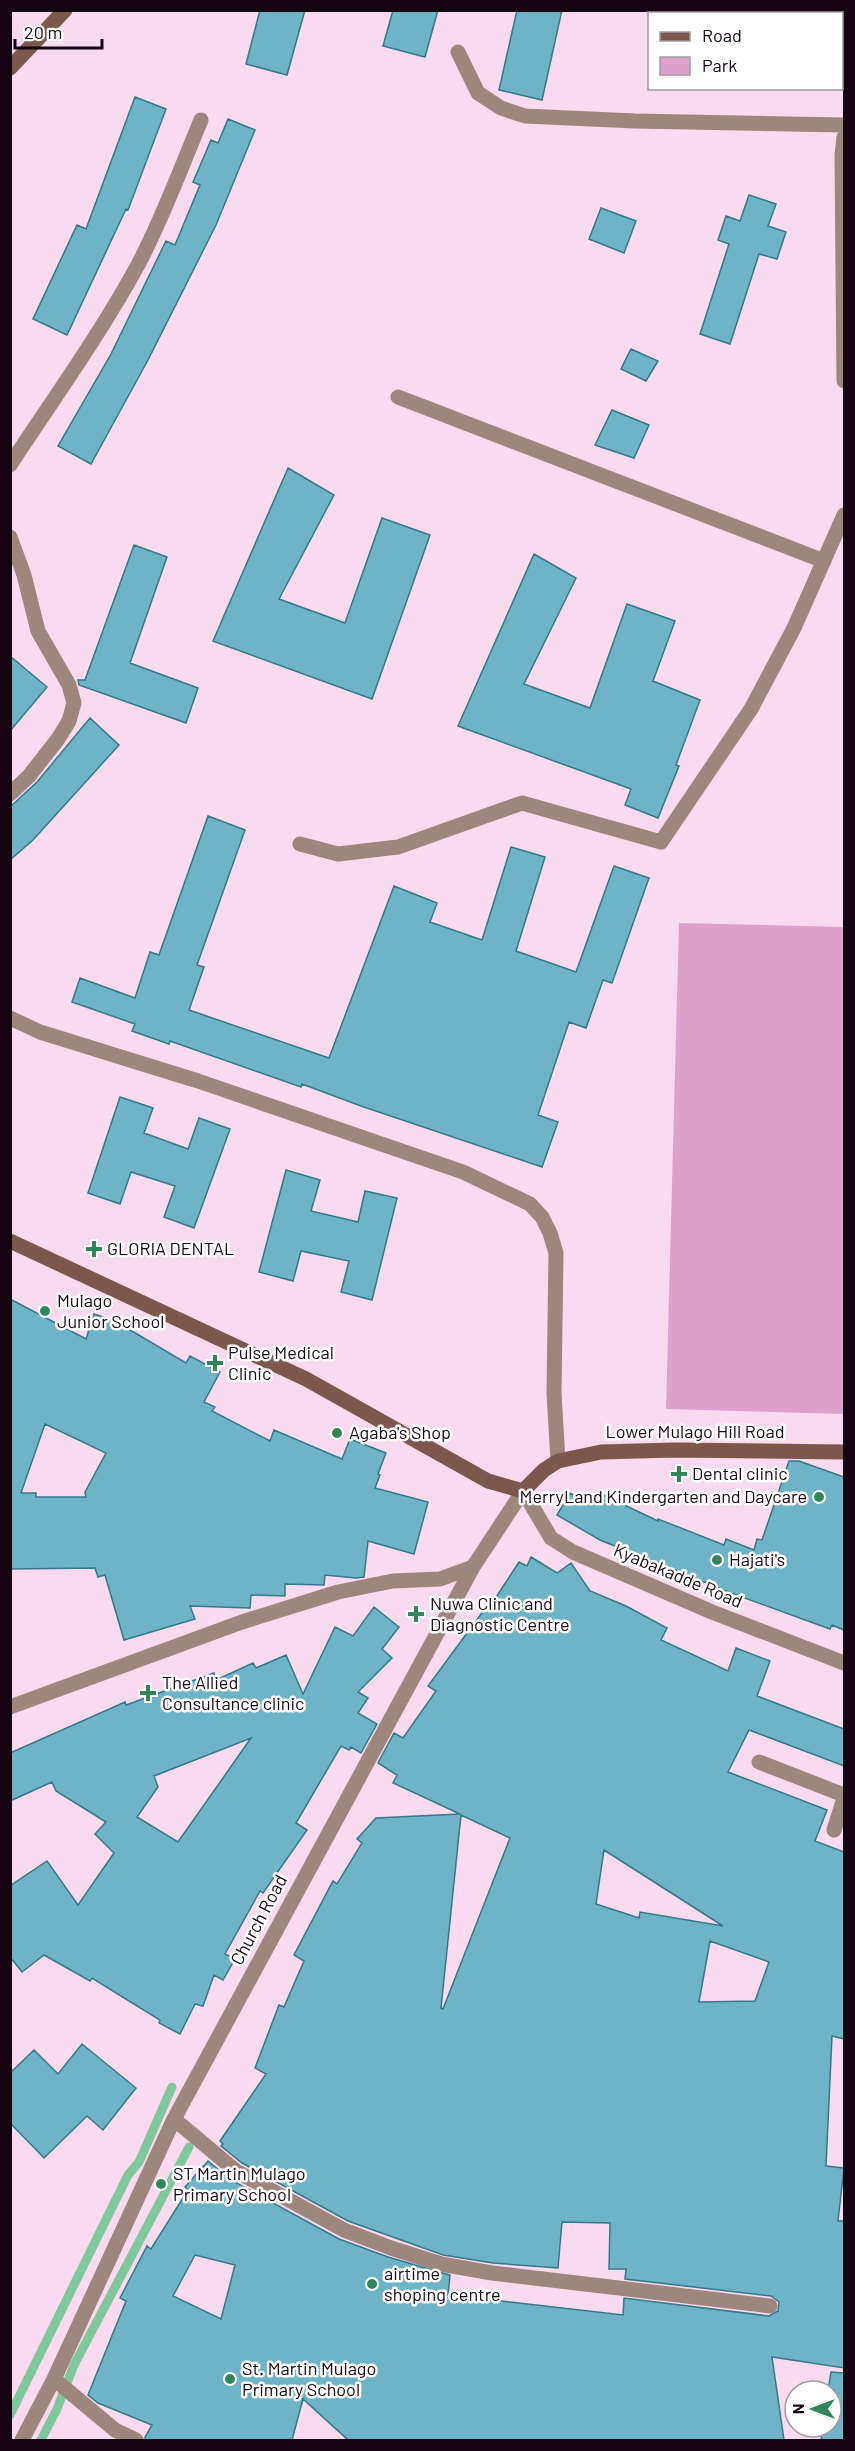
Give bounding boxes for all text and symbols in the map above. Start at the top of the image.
scale bar [15,12,102,50]
legend [648,12,843,90]
text: 20 m [24,21,62,43]
text: Road [702,24,742,46]
text: Park [702,54,737,76]
place label: GLORIA DENTAL [107,1237,234,1259]
marker: GLORIA DENTAL [85,1240,103,1258]
place label: Mulago Junior School [57,1289,165,1332]
marker: Mulago Junior School [38,1304,52,1318]
place label: Pulse Medical Clinic [228,1341,334,1384]
marker: Pulse Medical Clinic [206,1354,224,1372]
street label: Lower Mulago Hill Road [605,1420,785,1442]
place label: Agaba's Shop [349,1421,451,1443]
marker: Agaba's Shop [330,1426,344,1440]
place label: Dental clinic [692,1462,788,1484]
marker: Dental clinic [670,1465,688,1483]
place label: MerryLand Kindergarten and Daycare [520,1485,807,1507]
marker: MerryLand Kindergarten and Daycare [812,1490,826,1504]
street label: Kyabakadde Road [611,1538,746,1612]
place label: Hajati's [729,1548,785,1570]
marker: Hajati's [710,1553,724,1567]
place label: Nuwa Clinic and Diagnostic Centre [430,1592,569,1635]
marker: Nuwa Clinic and Diagnostic Centre [407,1605,425,1623]
place label: The Allied Consultance clinic [162,1671,304,1714]
marker: The Allied Consultance clinic [139,1684,157,1702]
street label: Church Road [225,1871,291,1968]
place label: ST Martin Mulago Primary School [173,2162,306,2205]
marker: ST Martin Mulago Primary School [154,2177,168,2191]
place label: airtime shoping centre [384,2262,501,2305]
marker: airtime shoping centre [365,2277,379,2291]
place label: St. Martin Mulago Primary School [242,2357,376,2400]
marker: St. Martin Mulago Primary School [223,2372,237,2386]
north arrow [783,2379,843,2439]
text: N [788,2404,807,2414]

